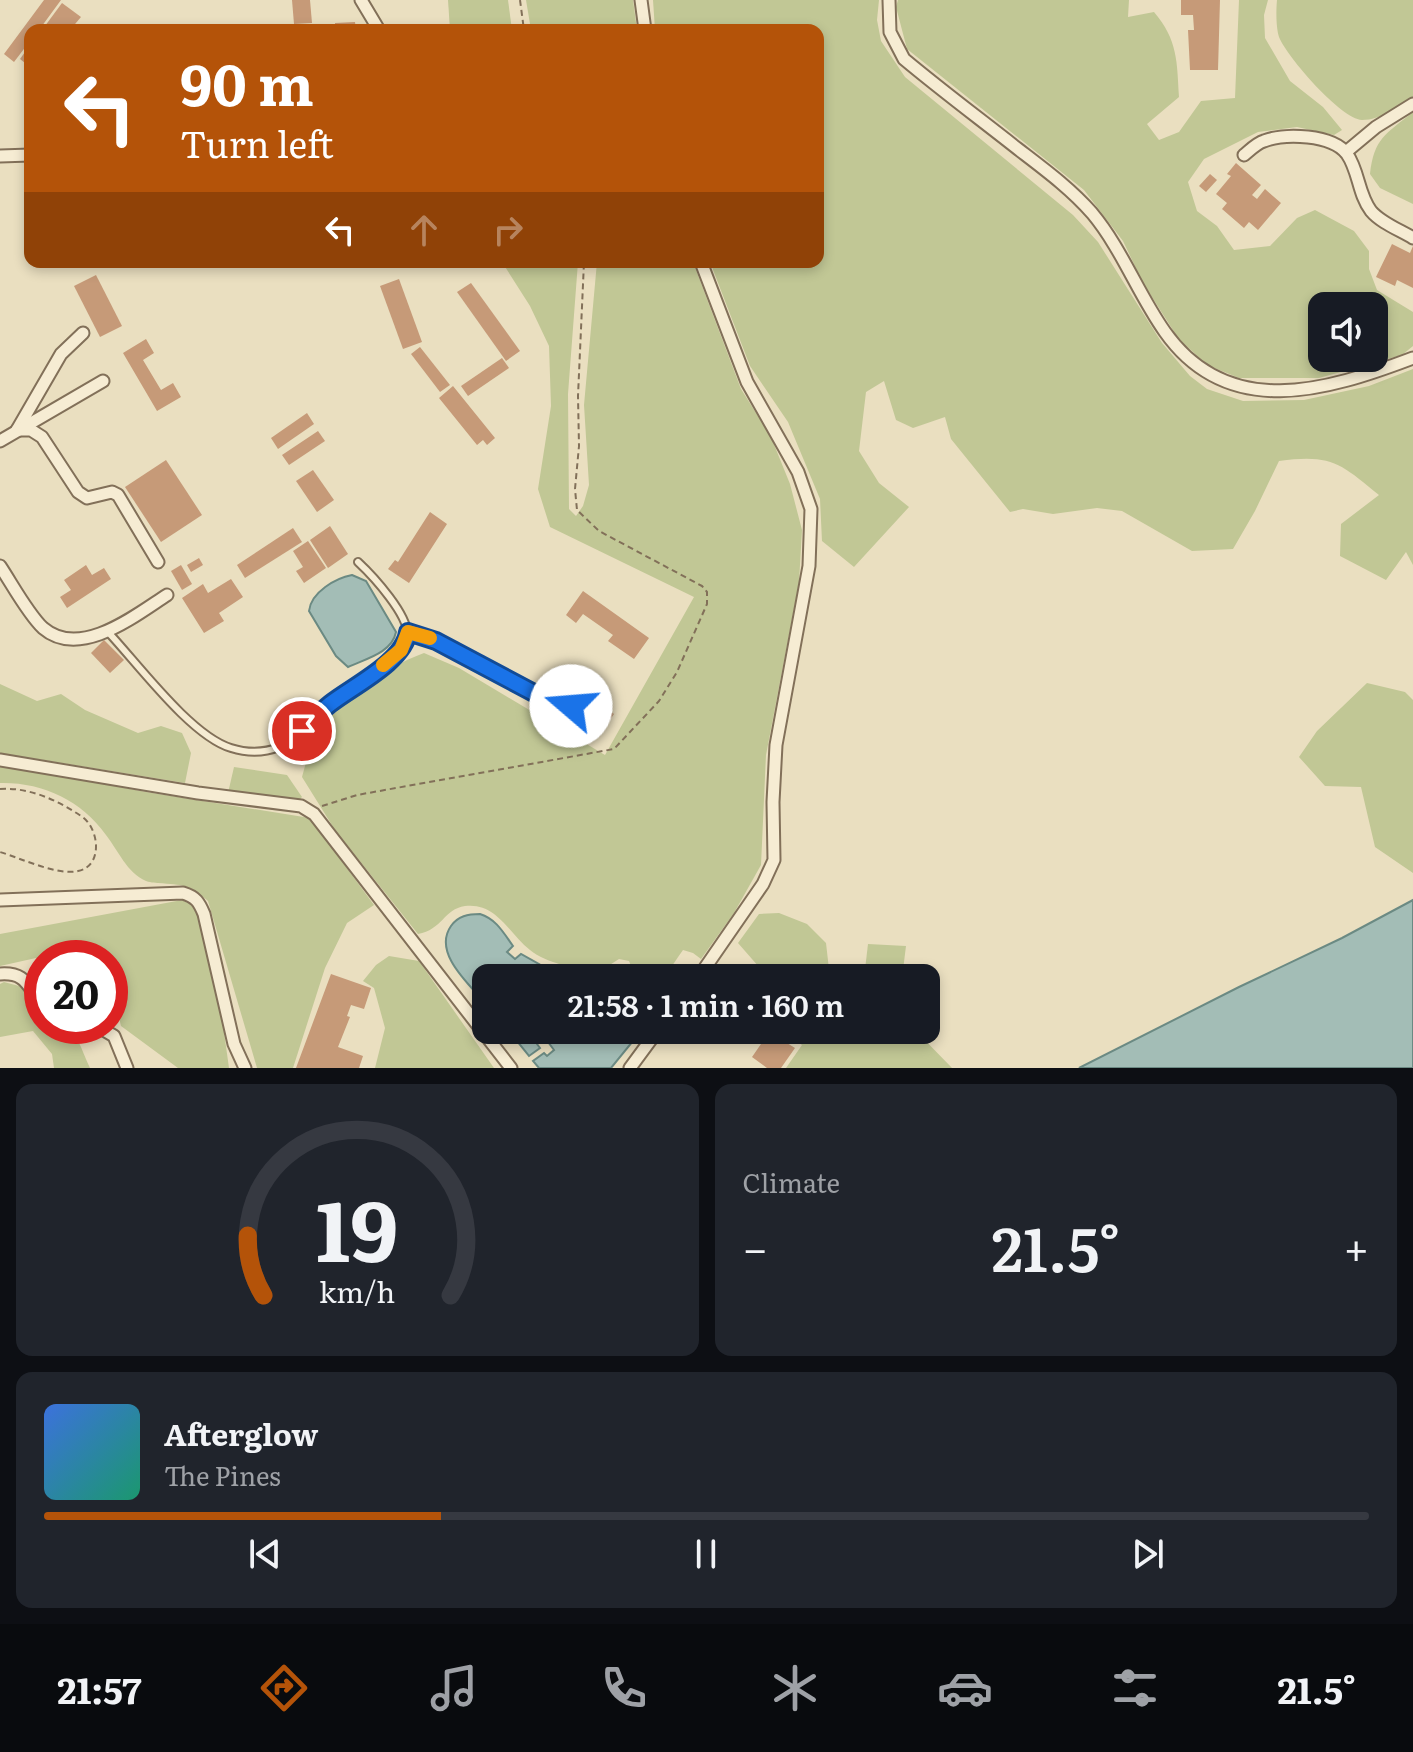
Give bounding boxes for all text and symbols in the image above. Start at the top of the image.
text: 90 m [180,40,314,123]
icon: left [48,56,152,160]
text: Turn left [180,116,334,169]
icon: left [318,208,362,252]
icon: ahead [402,208,446,252]
icon: right [486,208,530,252]
map controls [1308,292,1388,372]
button: sound [1308,292,1388,372]
position arrow [529,664,613,748]
pin [268,697,336,765]
icon: arrive [280,709,324,753]
speed limit sign: 20 [24,940,128,1044]
text: 21:58 · 1 min · 160 m [568,982,844,1026]
text: Climate [743,1162,840,1201]
text: 19 [316,1164,398,1288]
text: 21.5° [992,1201,1120,1290]
text: − [743,1213,768,1279]
text: + [1343,1213,1369,1279]
text: km/h [319,1269,395,1312]
text: Afterglow [164,1411,318,1455]
text: The Pines [164,1455,281,1494]
icon: previous [243,1532,287,1576]
icon: pause [684,1532,728,1576]
icon: next [1126,1532,1170,1576]
icon: directions [256,1660,312,1716]
icon: music [426,1660,482,1716]
icon: phone [596,1660,652,1716]
icon: climate [767,1660,823,1716]
icon: car [937,1660,993,1716]
icon: filters [1107,1660,1163,1716]
text: 21:57 [57,1662,142,1715]
text: 21.5° [1277,1662,1356,1715]

